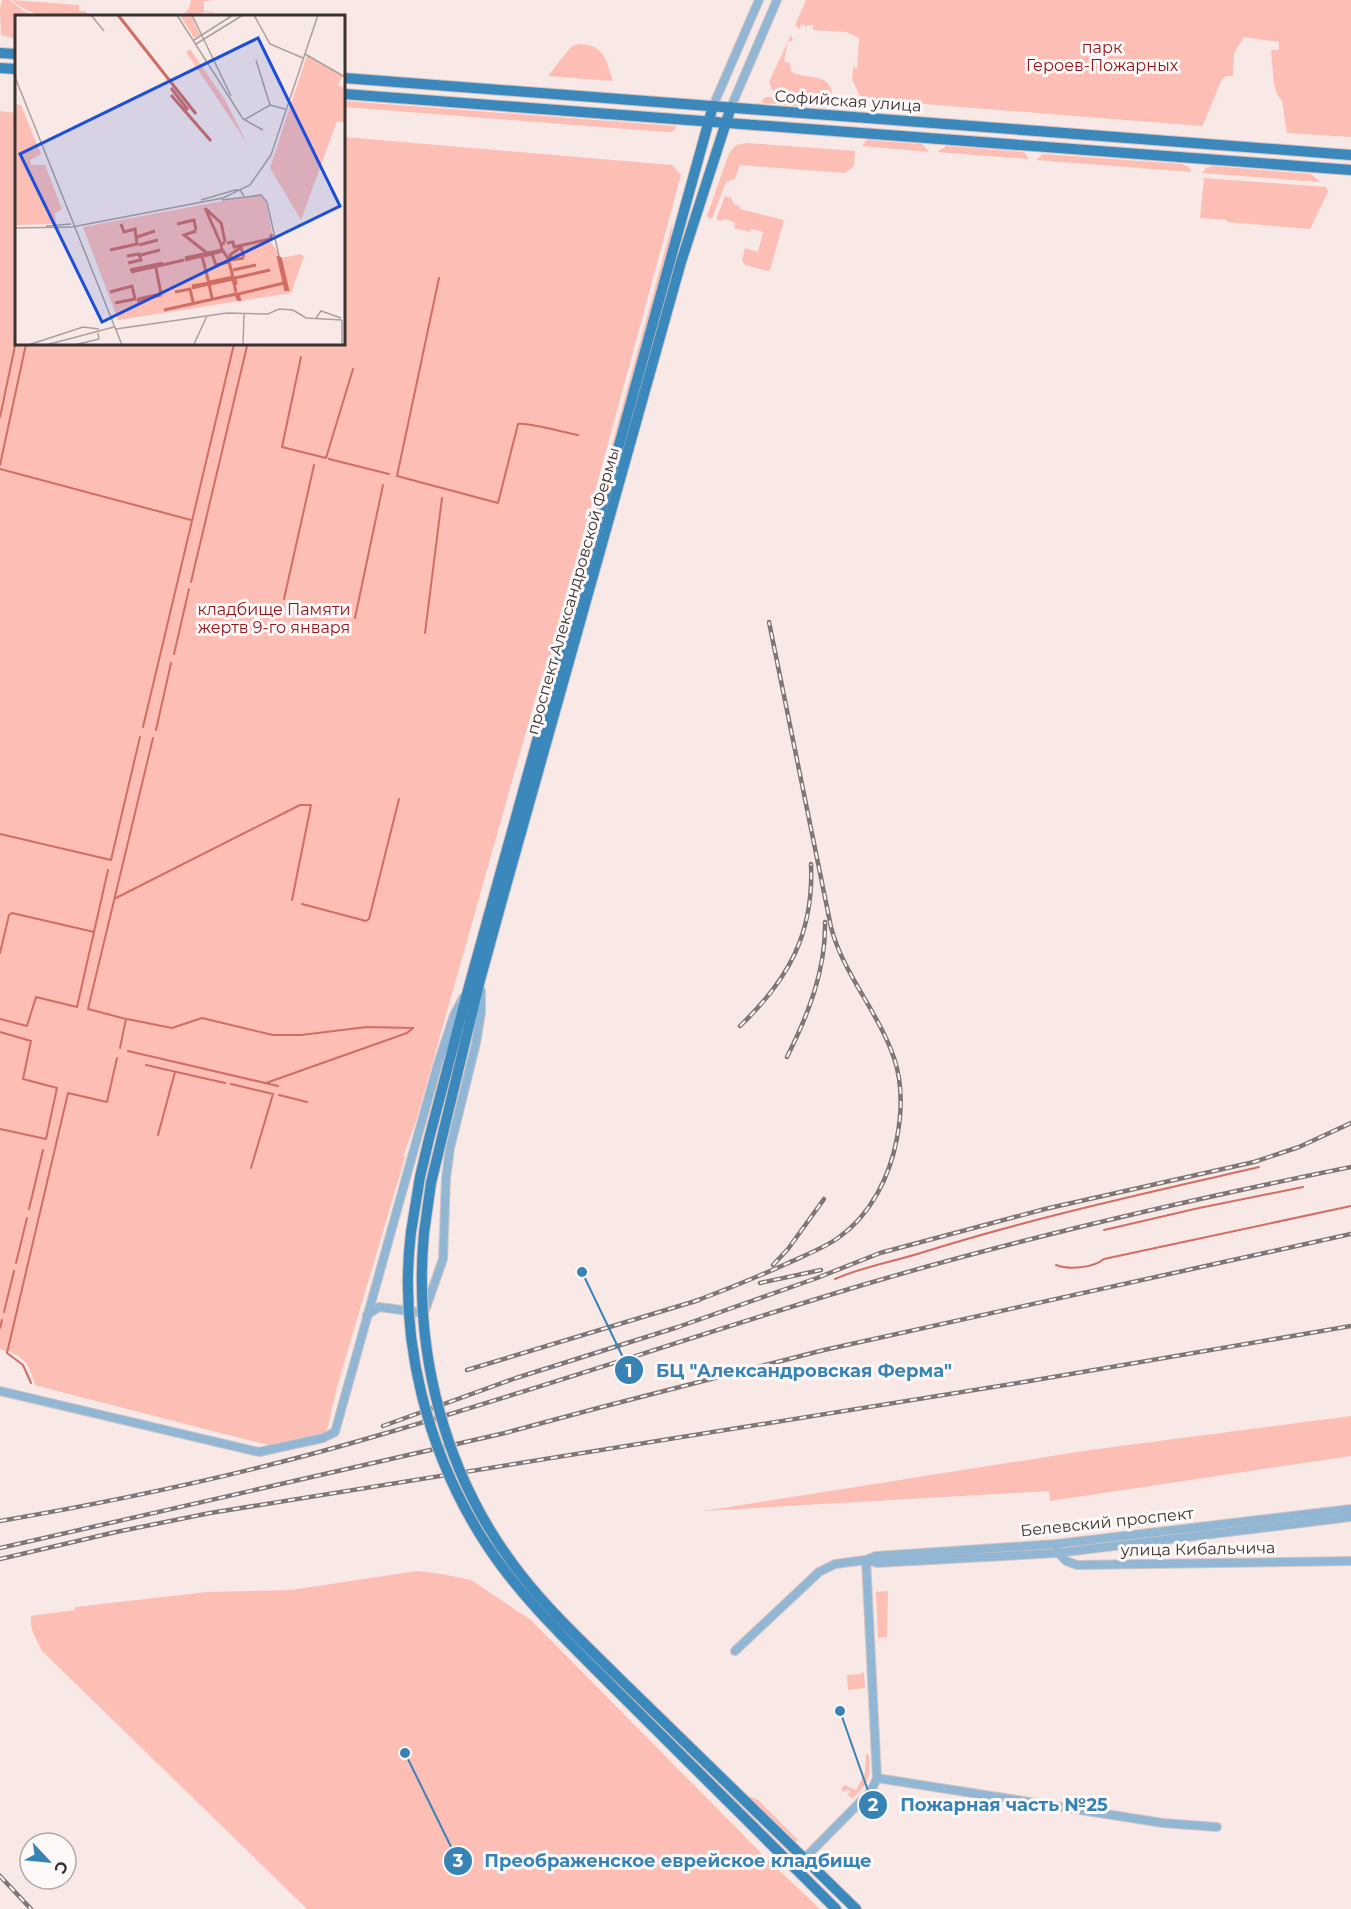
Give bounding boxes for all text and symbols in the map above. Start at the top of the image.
inset map [15,15,345,345]
park label: парк Героев-Пожарных [1026,38,1179,75]
street label: Софийская улица [774,86,922,116]
street label: проспект Александровской Фермы [523,445,623,737]
park label: кладбище Памяти жертв 9-го января [197,600,351,637]
callout: БЦ "Александровская Ферма" [614,1352,964,1388]
text: 1 [625,1360,633,1382]
text: БЦ "Александровская Ферма" [656,1360,952,1382]
street label: Белевский проспект [1020,1503,1195,1541]
street label: улица Кибальчича [1120,1538,1275,1560]
callout: Пожарная часть №25 [858,1787,1120,1823]
text: 2 [868,1794,879,1816]
text: Пожарная часть №25 [900,1794,1108,1816]
north arrow [18,1831,78,1891]
callout: Преображенское еврейское кладбище [443,1843,884,1879]
text: 3 [452,1850,464,1872]
text: Преображенское еврейское кладбище [484,1850,872,1872]
text: С [50,1858,72,1877]

